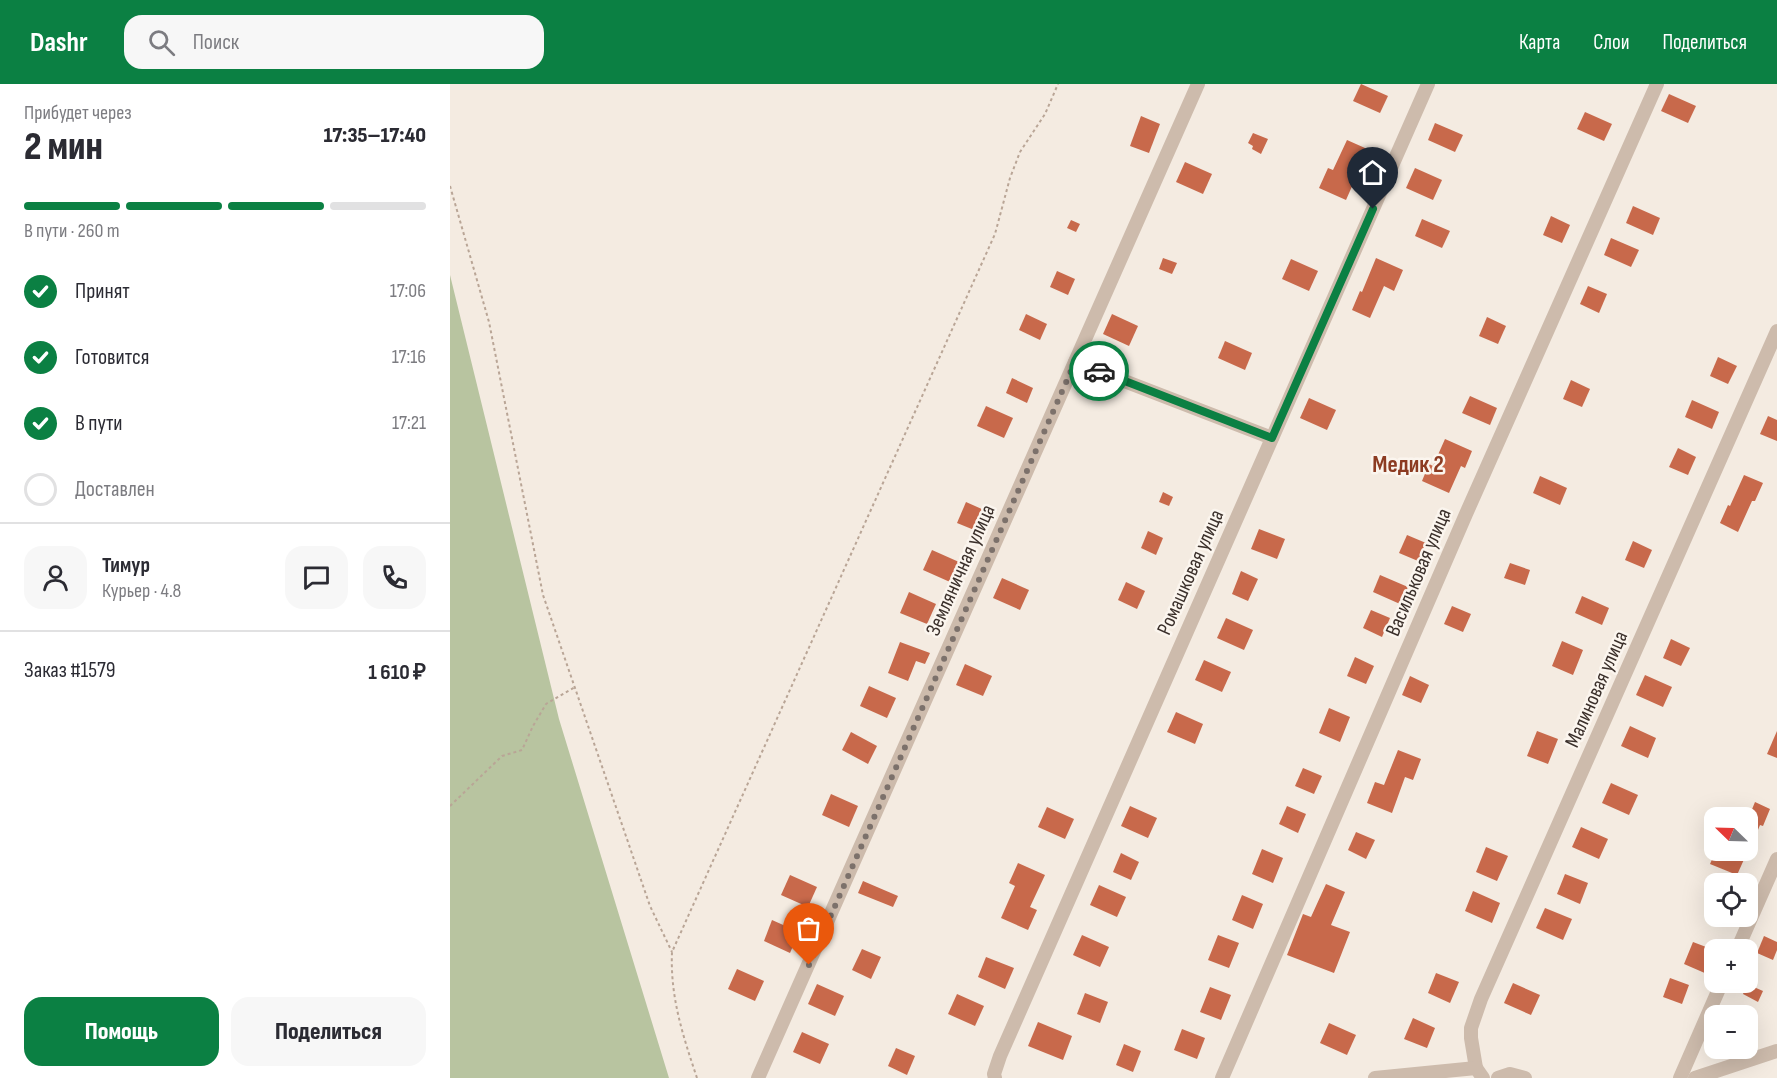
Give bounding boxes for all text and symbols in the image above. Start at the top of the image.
search box [124,15,544,69]
text: Dashr [30,26,88,59]
icon: search [145,26,178,59]
text: Поиск [193,29,239,56]
text: Карта [1519,30,1560,55]
text: Слои [1593,30,1629,55]
text: Поделиться [1662,30,1747,55]
text: Прибудет через [24,101,132,125]
text: 17:35–17:40 [323,122,426,149]
text: 2 мин [24,124,103,171]
pin [1347,147,1398,209]
icon: home [1356,156,1389,189]
text: В пути · 260 m [24,219,120,243]
icon: check [24,275,57,308]
text: Принят [75,278,130,305]
text: 17:06 [390,279,426,303]
icon: check [24,341,57,374]
courier [1069,341,1129,401]
text: Готовится [75,344,149,371]
text: 17:16 [392,345,426,369]
icon: car [1083,355,1116,388]
icon: check [24,407,57,440]
text: В пути [75,410,123,437]
text: 17:21 [392,411,426,435]
district label: Медик 2 [1372,450,1444,479]
text: Доставлен [75,476,155,503]
street label: Земляничная улица [920,501,1001,640]
street label: Васильковая улица [1380,505,1457,640]
street label: Ромашковая улица [1152,506,1229,639]
button: person [24,546,87,609]
button: chat [285,546,348,609]
button: phone [363,546,426,609]
text: Тимур [102,552,150,579]
text: Курьер · 4.8 [102,579,181,603]
street label: Малиновая улица [1560,627,1633,751]
text: Заказ #1579 [24,657,116,684]
text: 1 610 ₽ [368,659,426,686]
north arrow [1704,807,1758,861]
map controls [1704,807,1758,1059]
button: locate [1704,873,1758,927]
pin [783,903,834,965]
icon: bag [792,912,825,945]
button: + [1704,939,1758,993]
button: Помощь [24,997,219,1066]
button: Поделиться [231,997,426,1066]
button: − [1704,1005,1758,1059]

